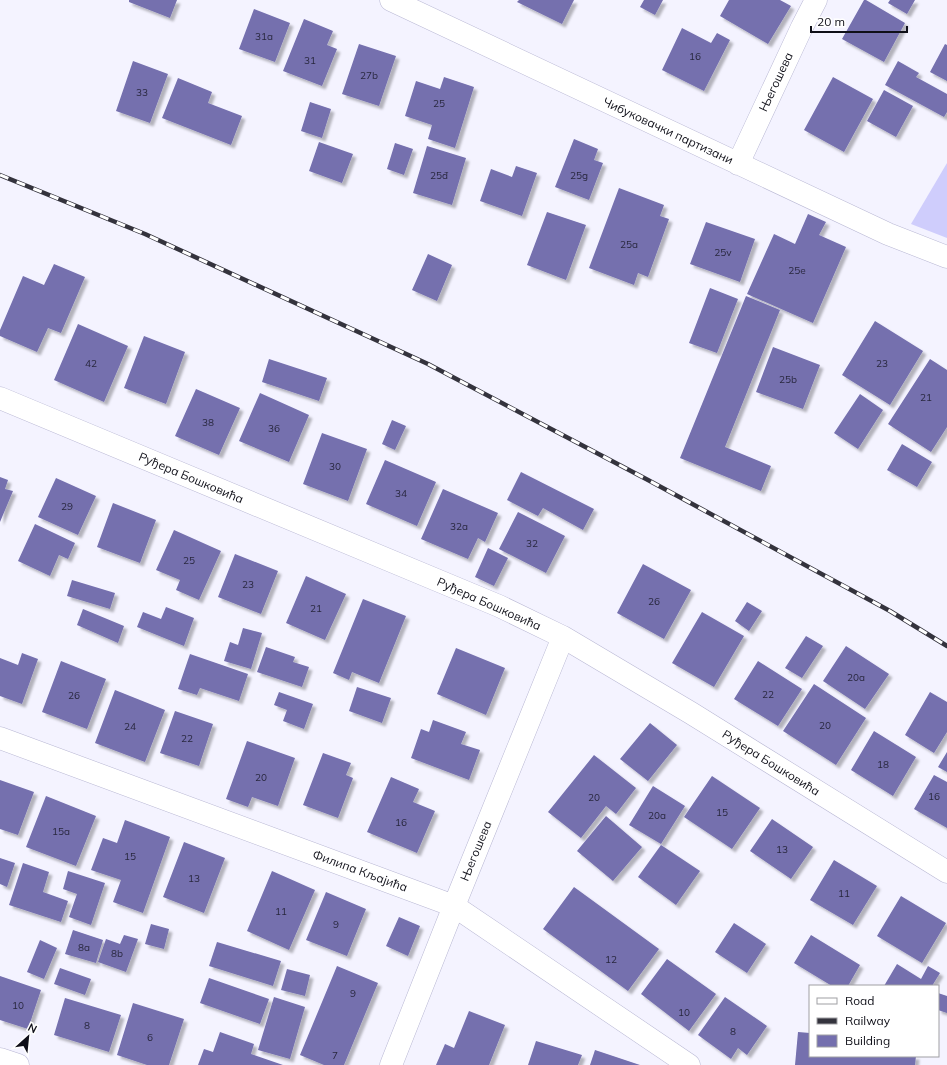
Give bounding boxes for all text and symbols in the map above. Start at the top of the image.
scale bar [811,8,907,34]
text: 20 m [817,14,845,29]
house number: 31a [255,30,273,43]
house number: 16 [689,50,701,63]
street label: Његошева [755,50,796,114]
house number: 31 [304,54,316,67]
house number: 27b [360,69,378,82]
house number: 33 [136,86,148,99]
street label: Чибуковачки партизани [601,94,736,167]
house number: 25 [433,97,445,110]
house number: 25đ [430,169,449,182]
house number: 25g [570,169,588,182]
house number: 25a [620,238,638,251]
house number: 25v [714,246,732,259]
house number: 25e [788,264,806,277]
house number: 42 [85,357,97,370]
house number: 23 [876,357,888,370]
house number: 25b [779,373,797,386]
house number: 21 [920,391,932,404]
house number: 38 [202,416,214,429]
house number: 36 [268,422,280,435]
street label: Руђера Бошковића [136,449,246,506]
house number: 30 [329,460,341,473]
house number: 34 [395,487,407,500]
house number: 29 [61,500,73,513]
house number: 32a [450,520,468,533]
house number: 32 [526,537,538,550]
house number: 25 [183,554,195,567]
street label: Руђера Бошковића [435,574,544,633]
house number: 23 [242,578,254,591]
house number: 26 [648,595,660,608]
house number: 21 [310,602,322,615]
house number: 20a [847,671,865,684]
house number: 22 [762,688,774,701]
house number: 26 [68,689,80,702]
house number: 20 [819,719,831,732]
house number: 24 [124,720,136,733]
street label: Руђера Бошковића [720,726,823,799]
house number: 22 [181,732,193,745]
house number: 18 [877,758,889,771]
house number: 20 [255,771,267,784]
house number: 16 [928,790,940,803]
house number: 20 [588,791,600,804]
house number: 15 [716,806,728,819]
house number: 20a [648,809,666,822]
house number: 16 [395,816,407,829]
street label: Његошева [457,819,494,883]
house number: 15a [52,825,70,838]
house number: 13 [776,843,788,856]
street label: Филипа Кљајића [311,846,410,895]
house number: 15 [124,850,136,863]
house number: 13 [188,872,200,885]
house number: 11 [838,887,850,900]
house number: 11 [275,905,287,918]
house number: 9 [333,918,339,931]
house number: 8a [78,941,90,954]
house number: 8b [111,947,123,960]
house number: 12 [605,953,617,966]
legend [809,985,939,1057]
house number: 9 [350,987,356,1000]
text: Road [845,993,874,1008]
house number: 10 [12,999,24,1012]
house number: 10 [678,1006,690,1019]
text: Railway [845,1013,891,1028]
north arrow [8,1017,48,1057]
house number: 8 [84,1019,90,1032]
text: N [26,1020,39,1036]
house number: 8 [730,1025,736,1038]
house number: 6 [147,1031,153,1044]
text: Building [845,1033,890,1048]
house number: 7 [332,1049,338,1062]

